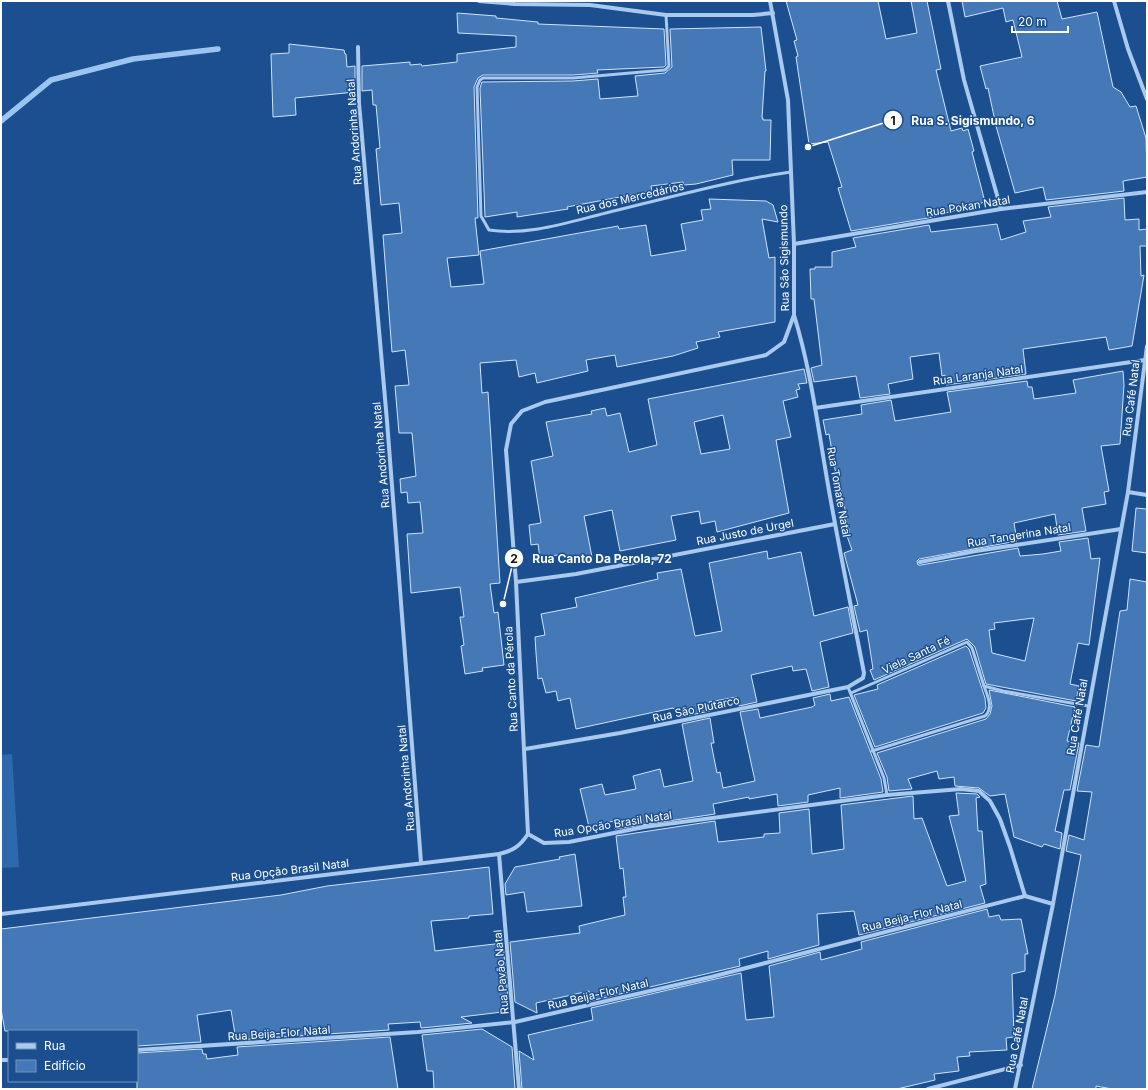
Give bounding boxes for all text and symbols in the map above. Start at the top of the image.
scale bar [1012,8,1068,34]
text: 20 m [1018,14,1047,29]
street label: Rua Andorinha Natal [343,78,365,186]
callout: Rua S. Sigismundo, 6 [883,108,1043,132]
text: 1 [890,113,896,128]
text: Rua S. Sigismundo, 6 [911,113,1035,128]
street label: Rua dos Mercedários [575,179,686,217]
street label: Rua Pokan Natal [925,192,1011,220]
street label: Rua São Sigismundo [776,204,792,311]
street label: Rua Café Natal [1119,359,1143,437]
street label: Rua Laranja Natal [932,362,1024,388]
street label: Rua Andorinha Natal [369,401,393,509]
street label: Rua Tomate Natal [824,446,854,538]
street label: Rua Justo de Urgel [695,516,795,548]
street label: Rua Tangerina Natal [966,520,1072,550]
callout: Rua Canto Da Perola, 72 [504,546,680,570]
text: 2 [510,551,518,566]
text: Rua Canto Da Perola, 72 [532,551,672,566]
street label: Rua Canto da Pérola [501,626,521,732]
street label: Viela Santa Fé [880,633,952,677]
street label: Rua Café Natal [1063,678,1091,756]
street label: Rua São Plutarco [651,693,741,725]
street label: Rua Andorinha Natal [394,724,418,832]
street label: Rua Opção Brasil Natal [553,808,673,840]
street label: Rua Opção Brasil Natal [230,856,350,884]
street label: Rua Beija-Flor Natal [860,897,964,935]
street label: Rua Pavão Natal [490,929,512,1015]
street label: Rua Beija-Flor Natal [546,976,650,1012]
street label: Rua Café Natal [1003,996,1031,1074]
street label: Rua Beija-Flor Natal [227,1022,331,1044]
legend [8,1030,138,1082]
text: Rua [44,1038,66,1053]
text: Edifício [44,1058,86,1073]

